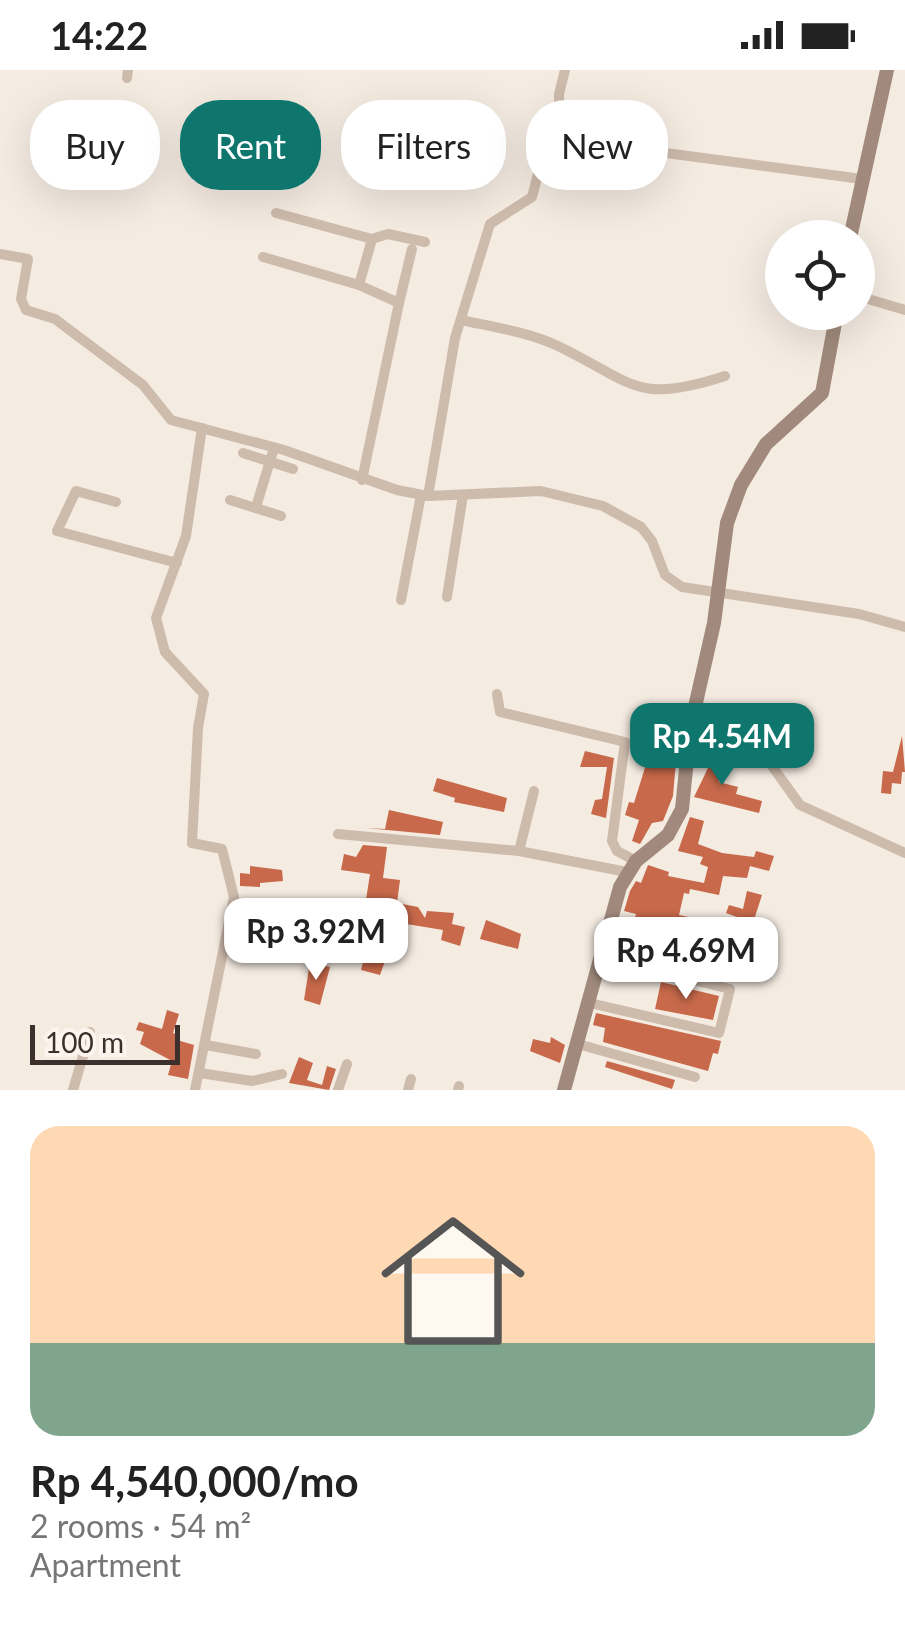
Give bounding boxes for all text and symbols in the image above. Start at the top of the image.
text: 14:22 [50,12,148,58]
chip: Buy [30,100,160,190]
chip: Rent [180,100,321,190]
chip: Filters [341,100,506,190]
chip: New [526,100,668,190]
map controls [765,220,875,330]
button: locate [765,220,875,330]
pin: Rp 4.54M [619,703,825,788]
text: Rp 4.54M [652,716,792,755]
pin: Rp 3.92M [213,898,419,983]
text: Rp 3.92M [246,911,386,950]
pin: Rp 4.69M [583,917,789,1002]
text: Rp 4.69M [616,930,756,969]
scale bar [30,1020,180,1064]
text: 100 m [45,1025,124,1059]
icon: home [363,1191,543,1371]
text: Rp 4,540,000/mo [30,1456,359,1506]
text: 2 rooms · 54 m² [30,1506,251,1545]
text: Apartment [30,1545,181,1584]

